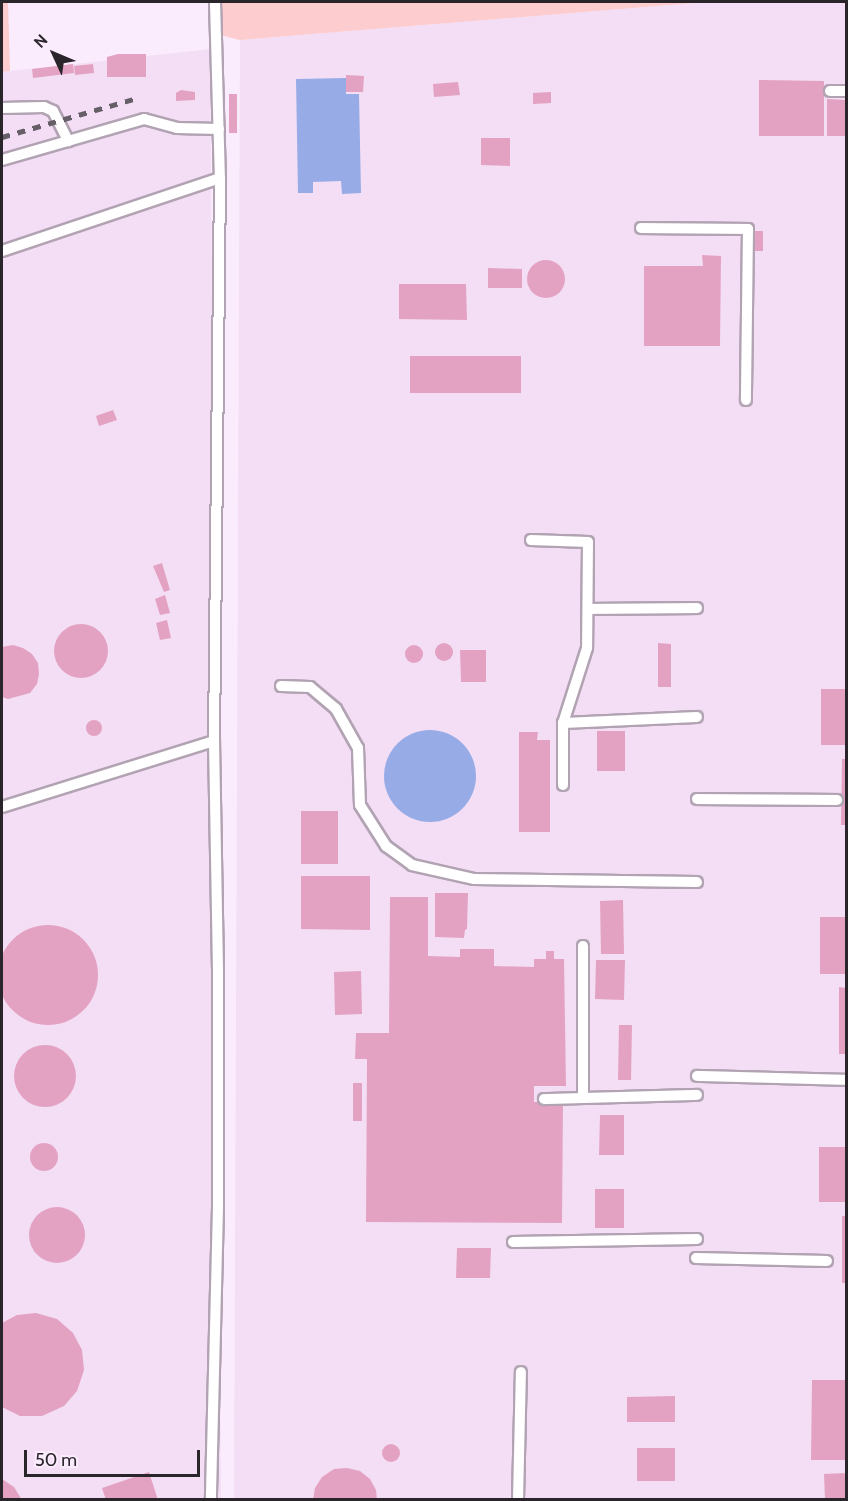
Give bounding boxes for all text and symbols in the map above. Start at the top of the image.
north arrow [24,24,84,84]
text: N [30,30,51,52]
scale bar [27,1438,202,1476]
text: 50 m [35,1449,77,1471]

